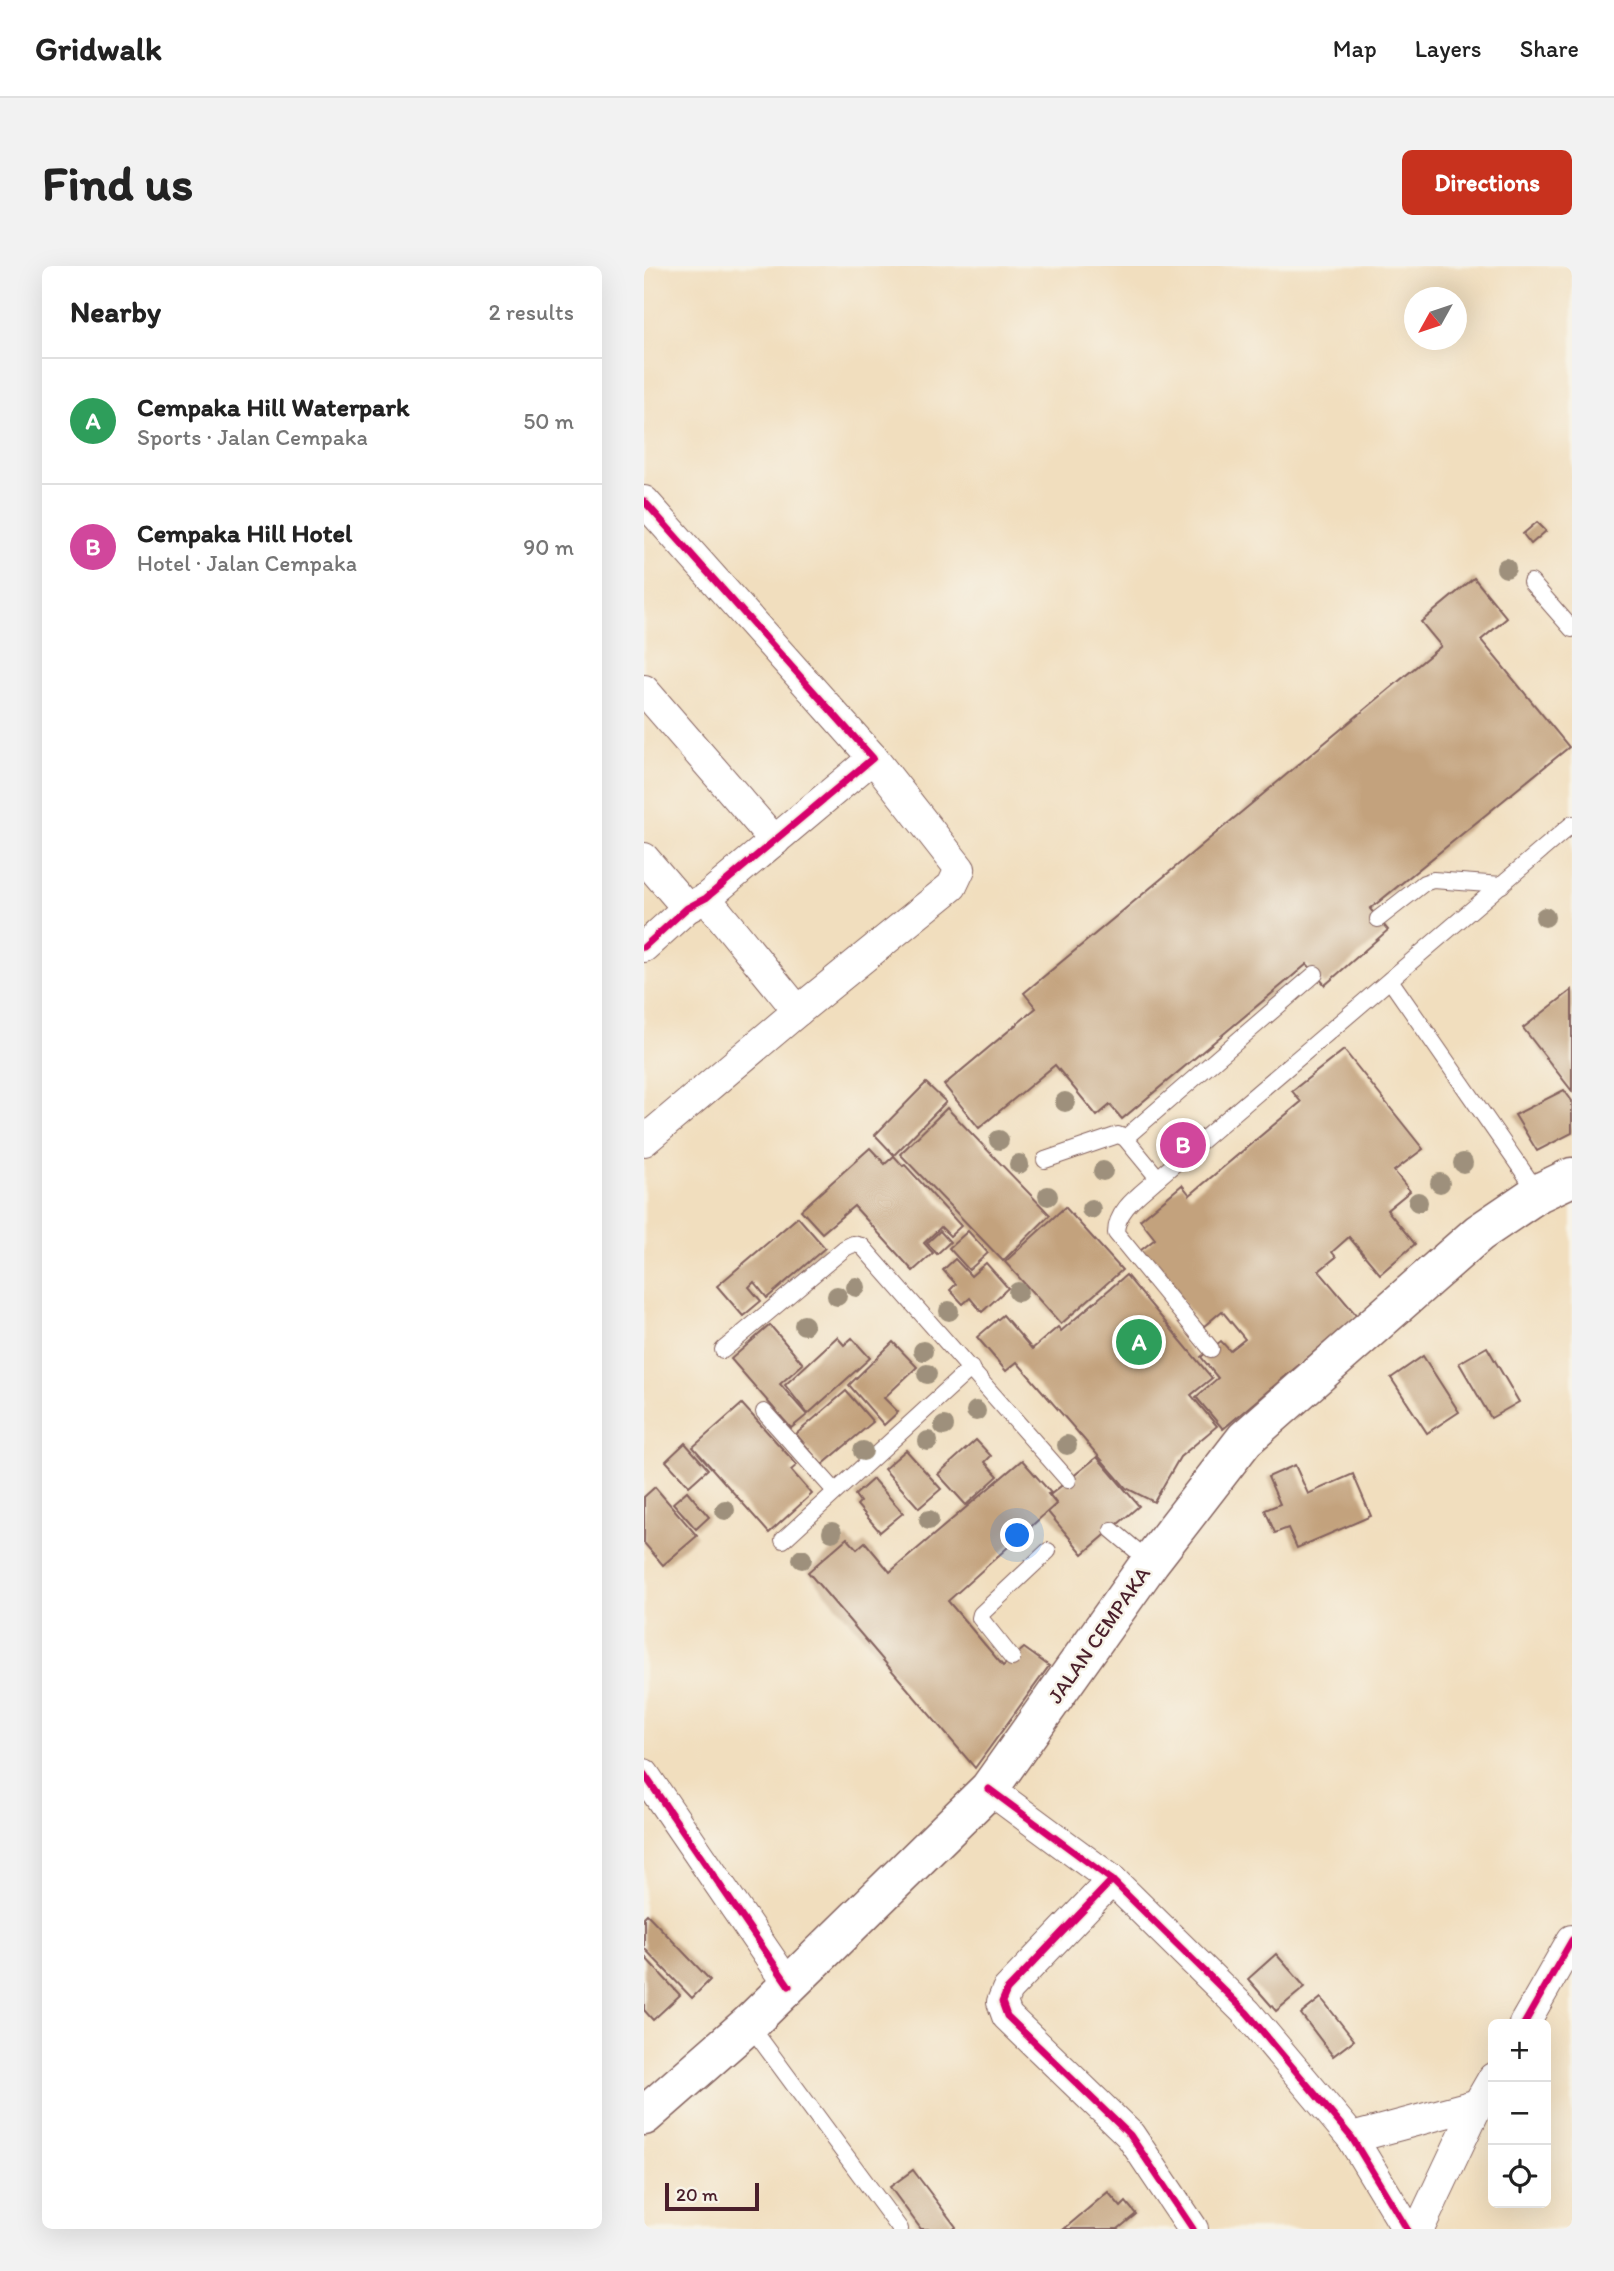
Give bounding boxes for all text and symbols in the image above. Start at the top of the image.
text: Gridwalk [35,29,162,68]
text: Map [1333,34,1377,63]
text: Layers [1415,34,1482,63]
text: Share [1520,34,1579,63]
button: Directions [1402,150,1572,215]
text: Find us [42,153,193,212]
north arrow [1404,287,1467,350]
text: Nearby [70,293,161,330]
text: 2 results [488,298,574,326]
text: Cempaka Hill Waterpark [137,391,409,423]
text: A [86,407,100,435]
text: 50 m [523,407,574,435]
text: Sports · Jalan Cempaka [137,423,368,451]
text: Cempaka Hill Hotel [137,517,352,549]
text: B [86,533,100,561]
text: 90 m [523,533,574,561]
text: Hotel · Jalan Cempaka [137,549,357,577]
pin: B [1160,1119,1206,1171]
pin: A [1116,1316,1162,1368]
your location [1000,1518,1034,1552]
street label: JALAN CEMPAKA [1042,1561,1155,1708]
map controls [1488,2019,1551,2208]
button: + [1488,2019,1551,2082]
button: − [1488,2082,1551,2145]
button: locate [1488,2145,1551,2208]
scale bar [665,2180,760,2212]
text: 20 m [676,2183,718,2206]

